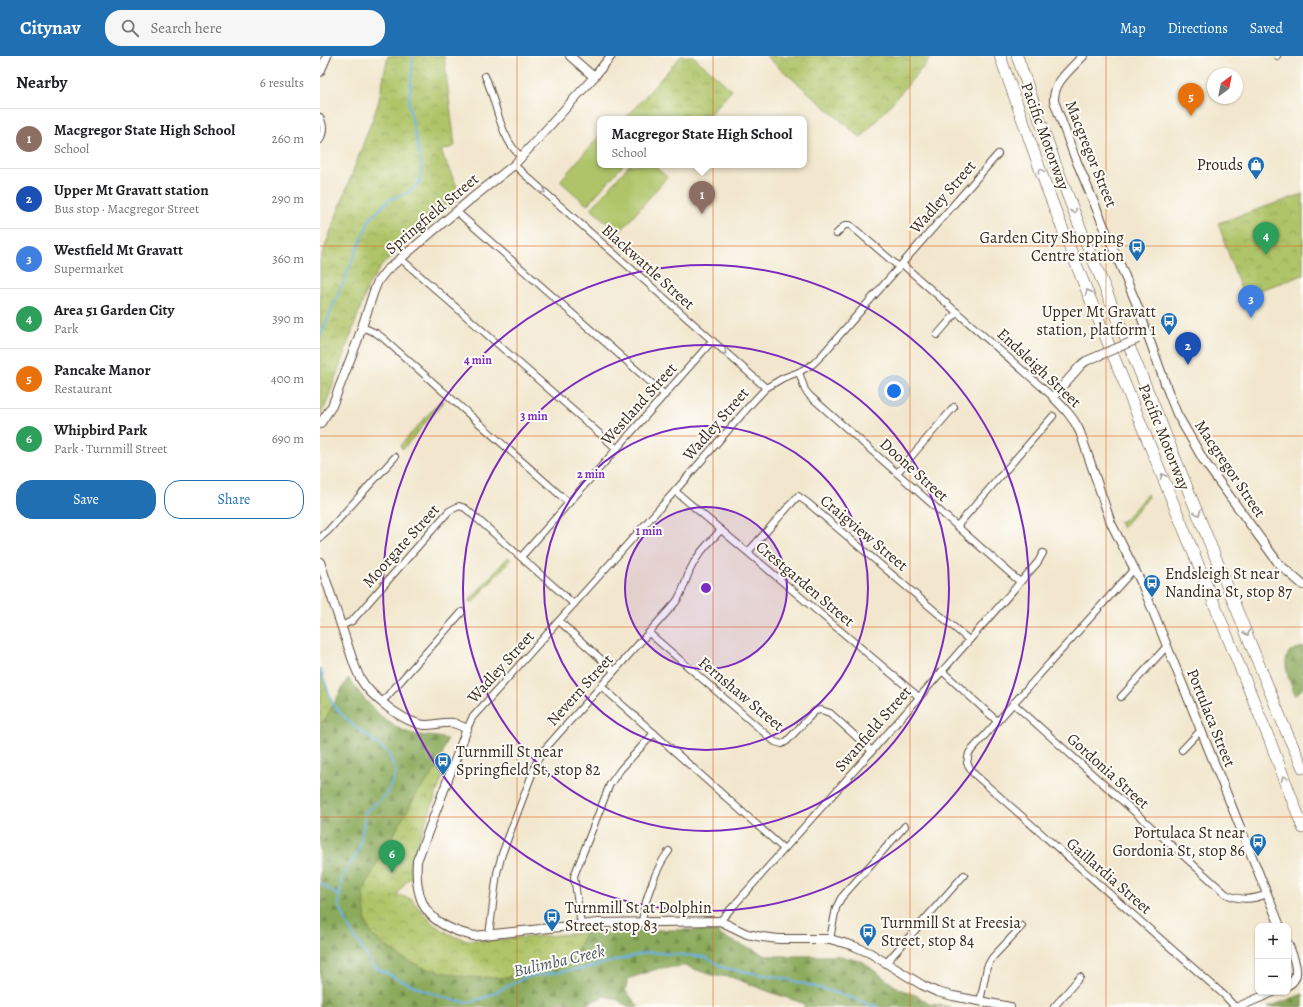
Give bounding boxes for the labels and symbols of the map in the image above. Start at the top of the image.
north arrow [1207,68,1243,104]
street label: Pacific Motorway [1015,79,1075,194]
pin: 5 [1178,83,1204,116]
street label: Macgregor Street [1060,97,1122,211]
place label: Prouds [1197,154,1243,176]
shop icon: Prouds [1246,155,1266,180]
street label: Wadley Street [904,156,981,239]
street label: Springfield Street [381,168,483,260]
one-way arrow [1037,168,1045,175]
pin: 1 [689,181,715,214]
one-way arrow [538,187,546,194]
one-way arrow [1069,208,1077,215]
street label: Blackwattle Street [597,219,699,315]
pin: 4 [1253,222,1279,255]
place label: Garden City Shopping Centre station [980,227,1124,267]
bus stop icon: Garden City Shopping Centre station [1127,237,1147,262]
pin: 3 [1238,285,1264,318]
one-way arrow [1085,289,1093,296]
place label: Upper Mt Gravatt station, platform 1 [1037,301,1157,341]
bus stop icon: Upper Mt Gravatt station, platform 1 [1159,311,1179,336]
street label: Endsleigh Street [992,323,1086,413]
pin: 2 [1175,332,1201,365]
one-way arrow [720,347,727,354]
text: 4 min [464,352,492,368]
street label: Westland Street [595,358,682,451]
your location [884,381,904,401]
street label: Pacific Motorway [1133,381,1196,494]
street label: Wadley Street [677,383,754,466]
text: 3 min [520,408,548,424]
street label: Macgregor Street [1189,416,1271,522]
street label: Doone Street [875,433,953,507]
text: 2 min [577,466,605,482]
one-way arrow [1159,472,1167,479]
street label: Craigview Street [815,490,913,576]
street label: Moorgate Street [358,499,444,593]
one-way arrow [1193,509,1201,516]
text: 1 min [636,523,663,539]
street label: Crestgarden Street [751,536,859,632]
place label: Endsleigh St near Nandina St, stop 87 [1165,563,1292,603]
bus stop icon: Endsleigh St near Nandina St, stop 87 [1142,573,1162,598]
centre of rings [699,581,713,595]
street label: Wadley Street [462,626,539,709]
one-way arrow [1242,629,1250,636]
street label: Nevern Street [542,649,618,731]
street label: Fernshaw Street [694,652,788,736]
street label: Portulaca Street [1181,666,1241,770]
street label: Swanfield Street [830,681,916,777]
street label: Gordonia Street [1062,728,1154,814]
place label: Turnmill St near Springfield St, stop 82 [456,741,601,781]
bus stop icon: Turnmill St near Springfield St, stop 82 [433,751,453,776]
one-way arrow [1281,775,1289,782]
place label: Portulaca St near Gordonia St, stop 86 [1112,822,1245,862]
bus stop icon: Portulaca St near Gordonia St, stop 86 [1248,832,1268,857]
street label: Gaillardia Street [1061,833,1157,919]
pin: 6 [379,840,405,873]
place label: Turnmill St at Dolphin Street, stop 83 [565,897,712,937]
bus stop icon: Turnmill St at Dolphin Street, stop 83 [542,907,562,932]
place label: Turnmill St at Freesia Street, stop 84 [881,912,1022,952]
bus stop icon: Turnmill St at Freesia Street, stop 84 [858,922,878,947]
water label: Bulimba Creek [511,939,607,983]

